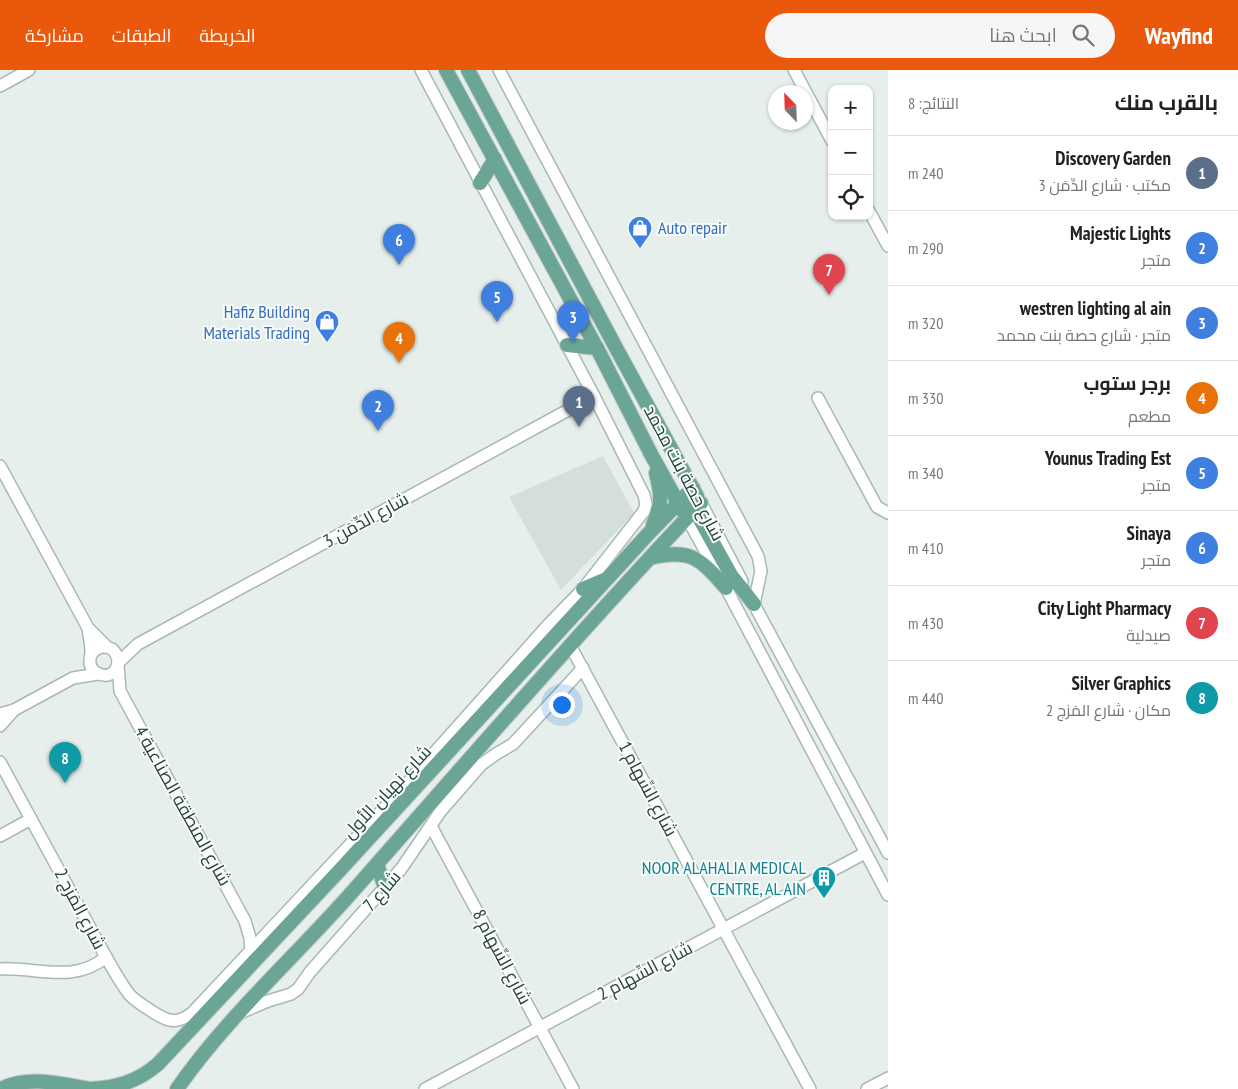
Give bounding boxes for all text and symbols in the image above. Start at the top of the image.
search box [765,13,1115,58]
text: Wayfind [1145,20,1213,51]
icon: search [1069,21,1097,49]
text: ابحث هنا [989,23,1057,47]
text: مشاركة [25,24,84,47]
text: الطبقات [112,24,171,47]
text: الخريطة [199,24,256,47]
north arrow [768,85,813,130]
map controls [828,85,873,220]
button: + [828,85,873,130]
text: بالقرب منك [1115,89,1218,116]
text: النتائج: 8 [908,93,959,113]
button: − [828,130,873,175]
text: Discovery Garden [1055,146,1171,170]
text: 240 m [908,163,943,183]
text: 1 [1198,163,1206,183]
button: locate [828,175,873,220]
text: مكتب · شارع الدِّمَن 3 [1039,175,1171,195]
shop icon: Auto repair [627,215,653,249]
place label: Auto repair [658,216,727,239]
text: Majestic Lights [1070,221,1171,245]
pin: 6 [383,224,415,265]
text: 290 m [908,238,943,258]
text: 2 [1198,238,1206,258]
text: متجر [1142,250,1171,270]
pin: 7 [813,254,845,295]
pin: 5 [481,281,513,322]
text: westren lighting al ain [1020,296,1171,320]
place label: Hafiz Building Materials Trading [203,300,310,344]
pin: 3 [557,301,589,342]
shop icon: Hafiz Building Materials Trading [314,309,340,343]
text: 320 m [908,313,943,333]
text: 3 [1198,313,1206,333]
pin: 4 [383,322,415,363]
text: متجر · شارع حصة بنت محمد [997,325,1171,345]
text: برجر ستوب [1084,371,1171,395]
pin: 1 [563,386,595,427]
text: 330 m [908,388,943,408]
text: 4 [1198,388,1206,408]
pin: 2 [362,390,394,431]
street label: شارع حصة بنت محمد [638,401,730,545]
text: مطعم [1128,406,1171,426]
text: Younus Trading Est [1045,446,1171,470]
text: 340 m [908,463,943,483]
text: 5 [1198,463,1206,483]
text: متجر [1142,475,1171,495]
street label: شارع الدِّمَن 3 [319,487,413,553]
text: Sinaya [1127,521,1171,545]
text: 410 m [908,538,943,558]
text: 6 [1198,538,1206,558]
text: متجر [1142,550,1171,570]
text: City Light Pharmacy [1038,596,1171,620]
text: 430 m [908,613,943,633]
text: 7 [1198,613,1206,633]
text: صيدلية [1126,625,1171,645]
text: Silver Graphics [1071,671,1171,695]
text: 440 m [908,688,943,708]
text: 8 [1198,688,1206,708]
your location [549,692,575,718]
text: مكان · شارع المَزج 2 [1046,700,1171,720]
street label: شارع المنطقة الصناعية 4 [129,722,237,890]
street label: شارع السِّهام 1 [613,737,683,841]
street label: شارع نهيان الأول [337,740,437,844]
pin: 8 [49,742,81,783]
place label: NOOR ALAHALIA MEDICAL CENTRE, AL AIN [642,856,807,900]
street label: شارع المَزج 2 [49,864,111,954]
street label: شارع 7 [358,865,406,917]
building icon: NOOR ALAHALIA MEDICAL CENTRE, AL AIN [811,865,837,899]
street label: شارع السِّهام 8 [467,905,537,1009]
street label: شارع السِّهام 2 [593,936,697,1006]

